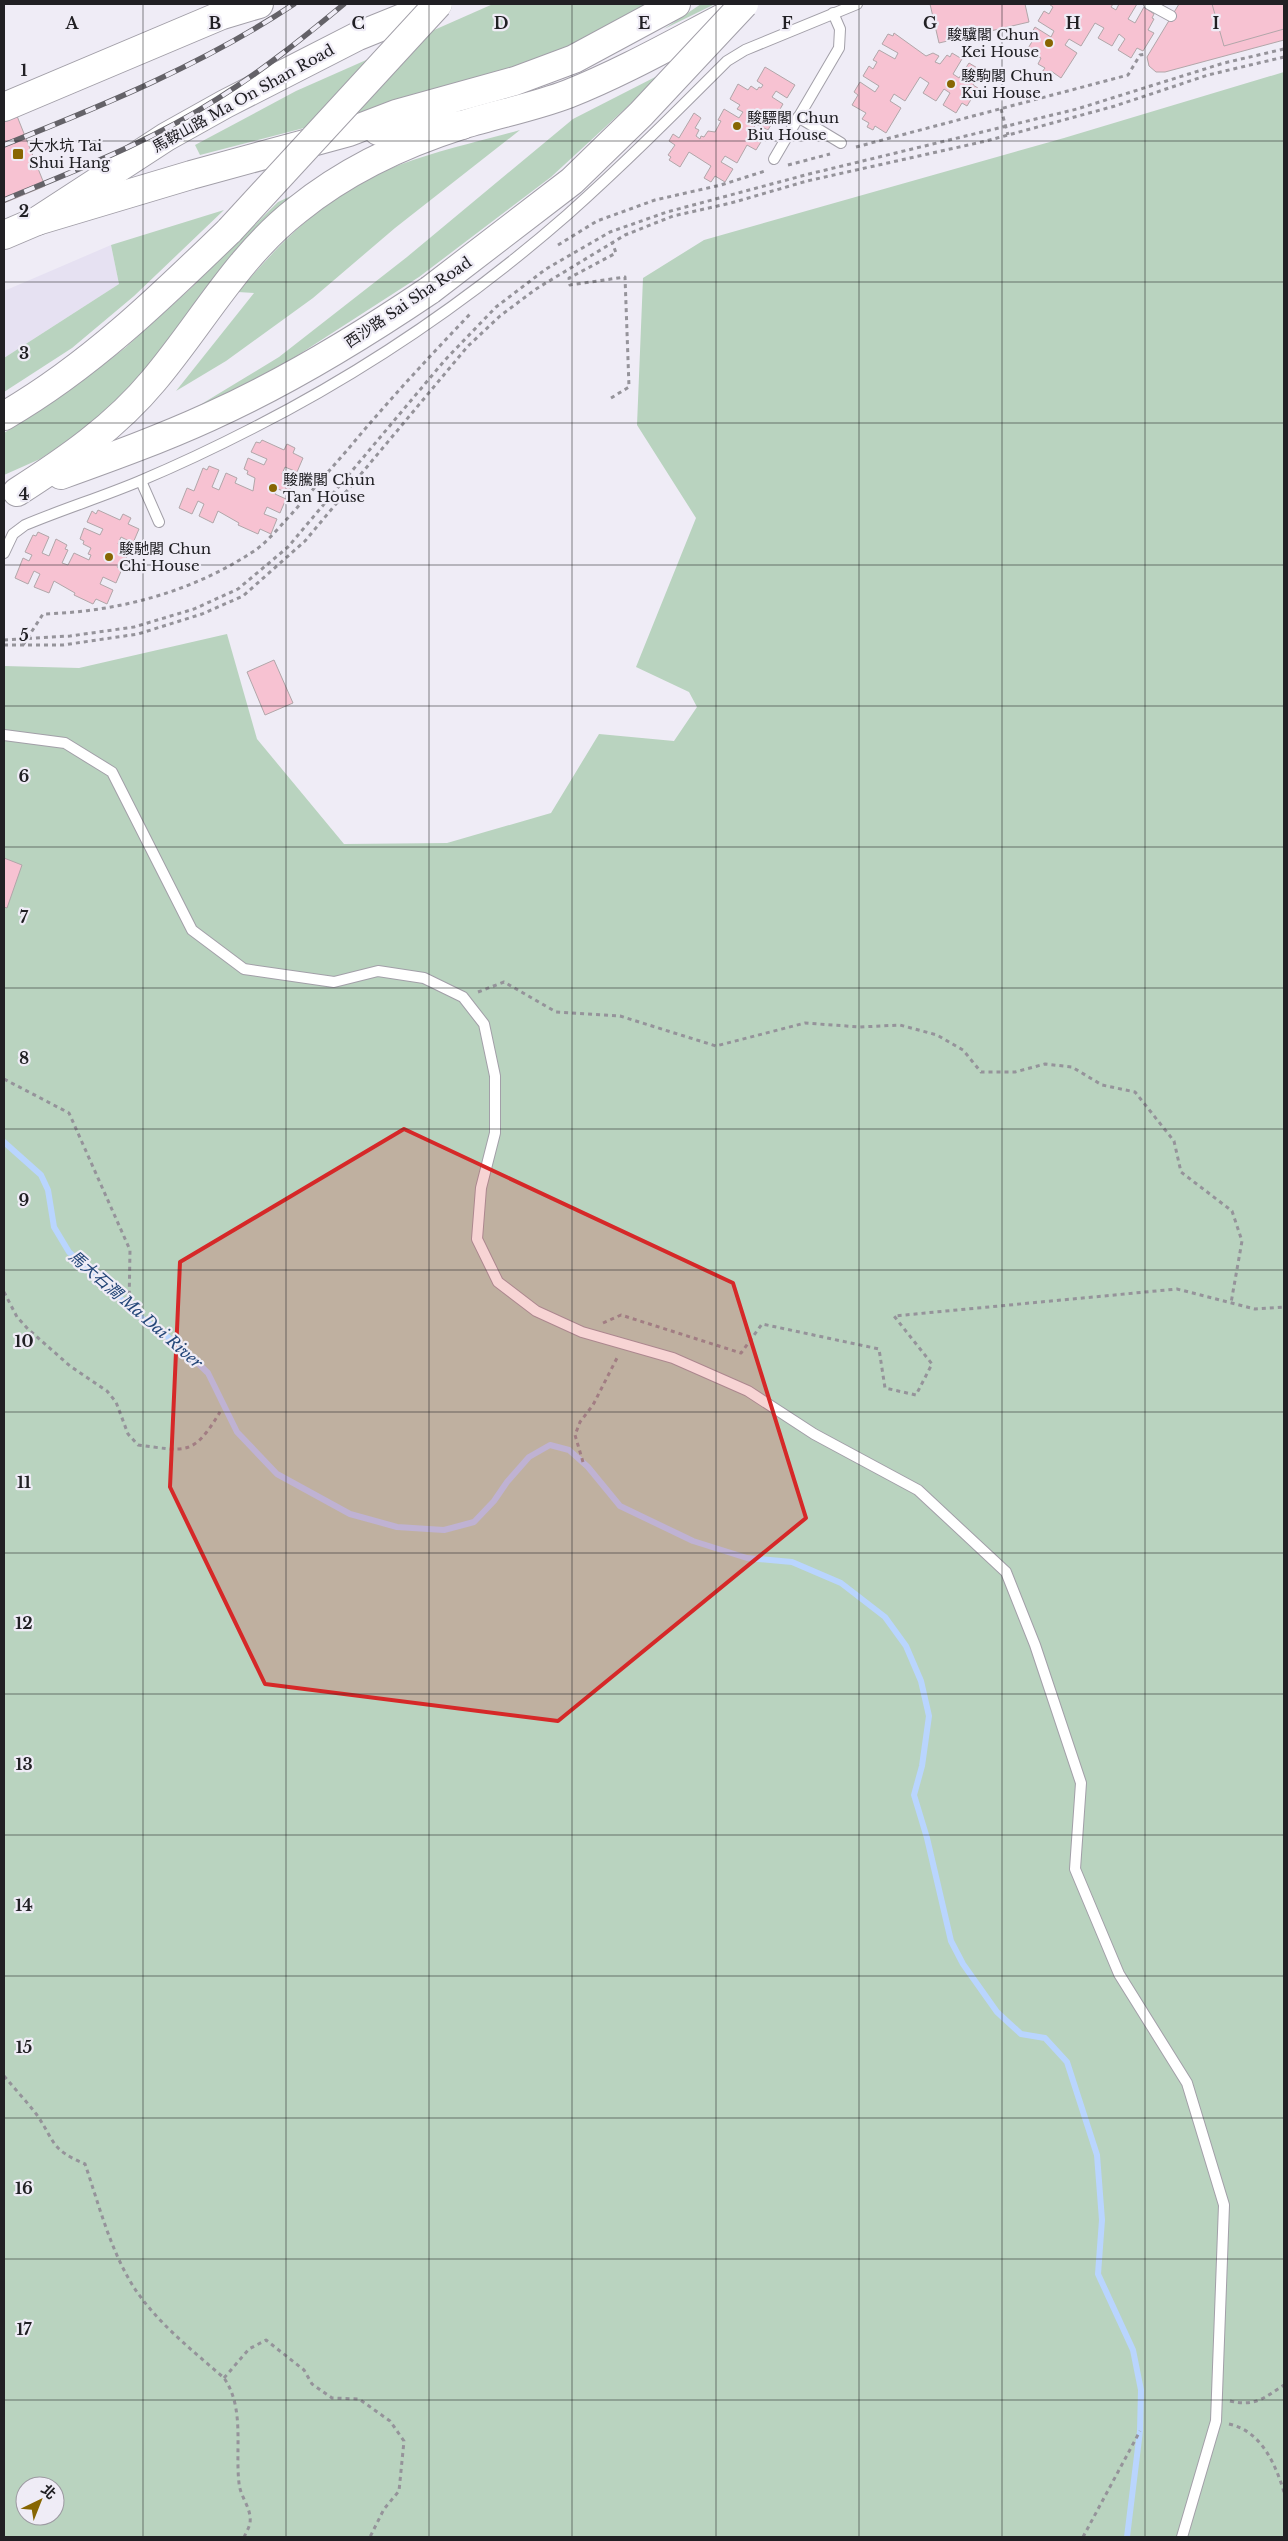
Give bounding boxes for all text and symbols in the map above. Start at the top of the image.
text: A [65,13,80,33]
text: B [209,13,222,33]
text: C [351,13,365,33]
text: D [494,13,508,33]
text: E [638,13,650,33]
text: F [781,13,793,33]
text: G [923,13,937,33]
text: H [1065,13,1081,33]
text: I [1213,13,1220,33]
place label: 駿驥閣 Chun Kei House [947,25,1039,61]
marker: 駿驥閣 Chun Kei House [1043,37,1055,49]
street label: 馬鞍山路 Ma On Shan Road [149,40,337,156]
text: 1 [21,60,28,80]
place label: 駿駒閣 Chun Kui House [961,66,1053,102]
marker: 駿駒閣 Chun Kui House [945,78,957,90]
place label: 駿驃閣 Chun Biu House [747,108,839,144]
marker: 駿驃閣 Chun Biu House [731,120,743,132]
place label: 大水坑 Tai Shui Hang [29,136,111,172]
marker: 大水坑 Tai Shui Hang [11,147,25,161]
text: 2 [19,201,29,221]
street label: 西沙路 Sai Sha Road [341,252,475,352]
text: 3 [19,343,29,363]
place label: 駿騰閣 Chun Tan House [283,470,375,506]
marker: 駿騰閣 Chun Tan House [267,482,279,494]
text: 4 [19,484,29,504]
place label: 駿馳閣 Chun Chi House [119,539,211,575]
marker: 駿馳閣 Chun Chi House [103,551,115,563]
text: 5 [19,625,29,645]
text: 6 [19,766,30,786]
text: 7 [20,907,29,927]
text: 8 [19,1048,29,1068]
text: 9 [19,1190,30,1210]
water label: 馬大石澗 Ma Dai River [65,1246,207,1373]
text: 10 [14,1331,34,1351]
text: 11 [17,1472,31,1492]
text: 12 [15,1613,33,1633]
text: 13 [15,1754,33,1774]
text: 14 [15,1895,33,1915]
text: 15 [16,2037,32,2057]
text: 16 [15,2178,33,2198]
text: 17 [16,2319,32,2339]
north arrow [15,2476,65,2526]
text: 北 [38,2480,60,2503]

